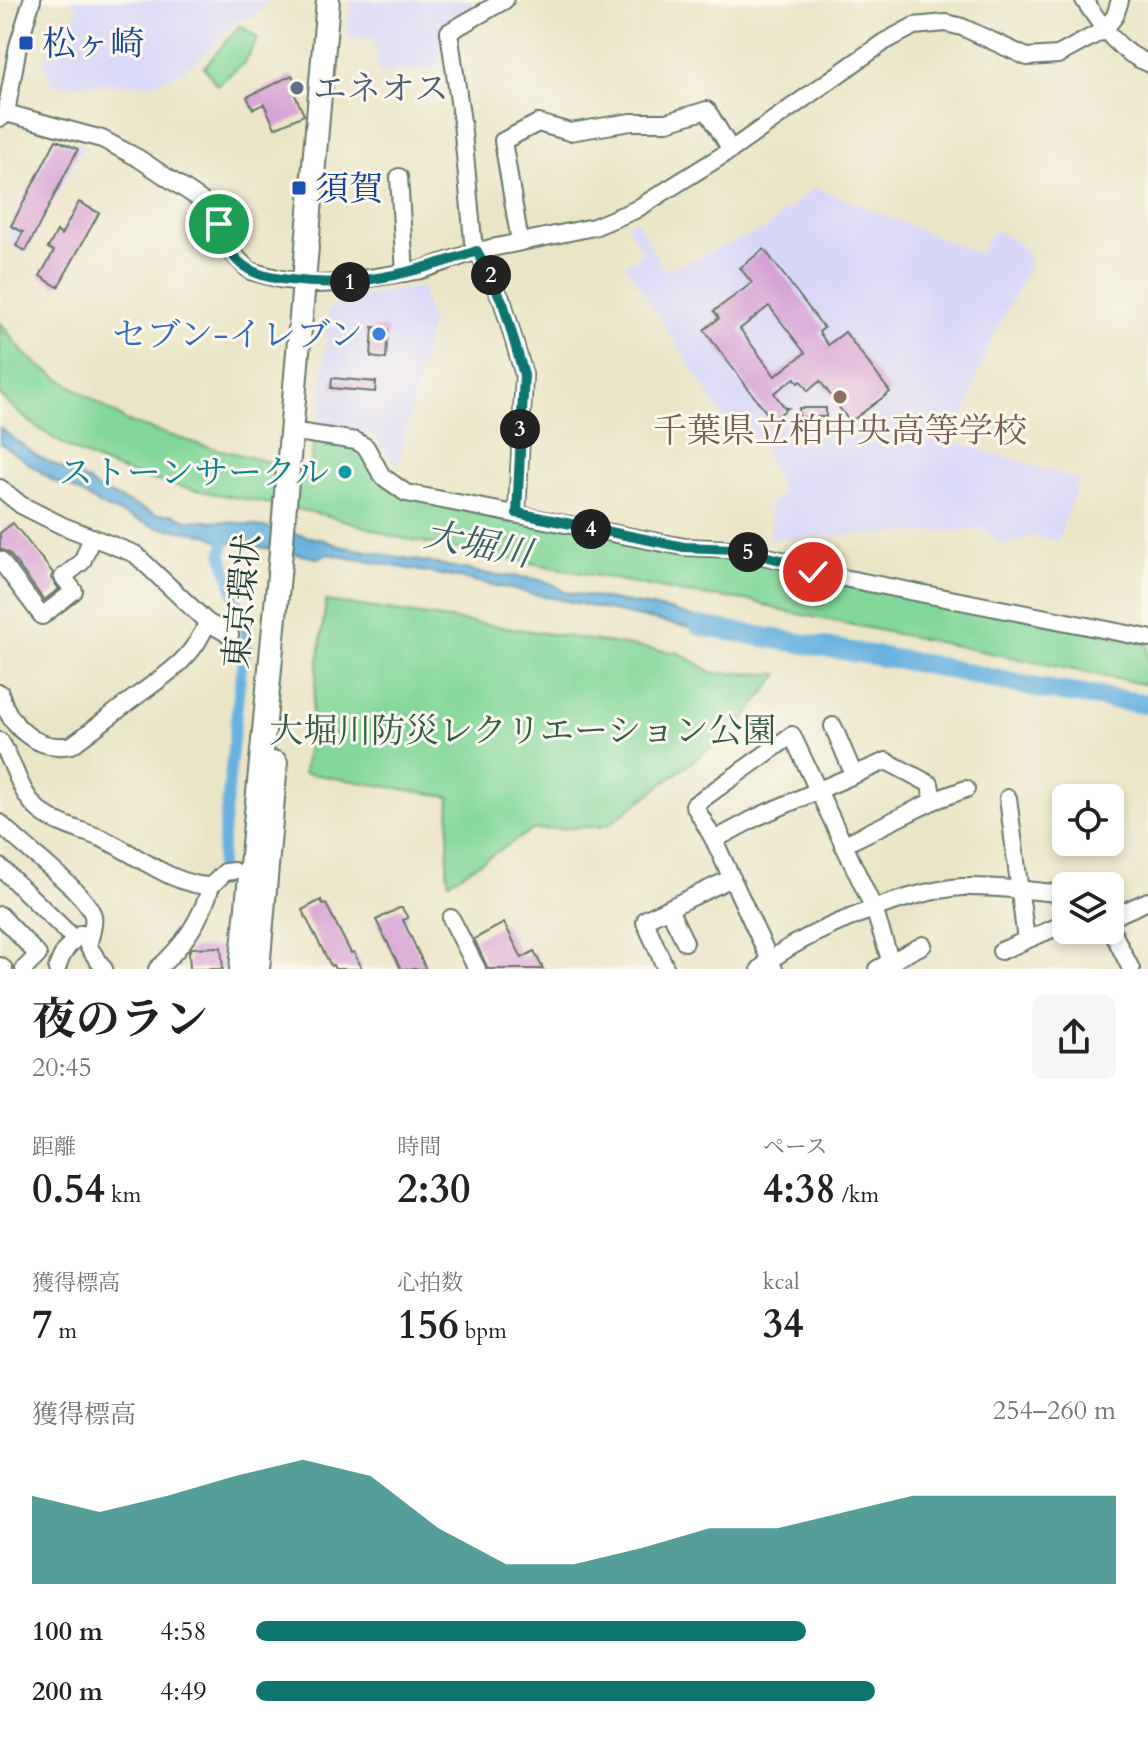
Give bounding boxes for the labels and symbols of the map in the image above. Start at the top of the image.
place label: 松ヶ崎 [42,21,144,67]
marker: 松ヶ崎 [17,34,35,52]
place label: エネオス [313,66,449,112]
marker: エネオス [288,79,306,97]
place label: 須賀 [315,166,383,212]
marker: 須賀 [290,179,308,197]
pin [185,190,253,258]
pin: 2 [471,255,511,295]
pin: 1 [330,262,370,302]
place label: セブン-イレブン [113,312,363,358]
marker: セブン-イレブン [370,325,388,343]
marker: 千葉県立柏中央高等学校 [831,388,849,406]
place label: 千葉県立柏中央高等学校 [653,408,1027,454]
pin: 3 [500,409,540,449]
place label: ストーンサークル [59,450,329,496]
marker: ストーンサークル [336,463,354,481]
pin: 4 [571,509,611,549]
water label: 大堀川 [420,510,539,580]
street label: 東京環状 [213,531,271,671]
pin: 5 [728,532,768,572]
pin [779,538,847,606]
park label: 大堀川防災レクリエーション公園 [269,708,777,754]

